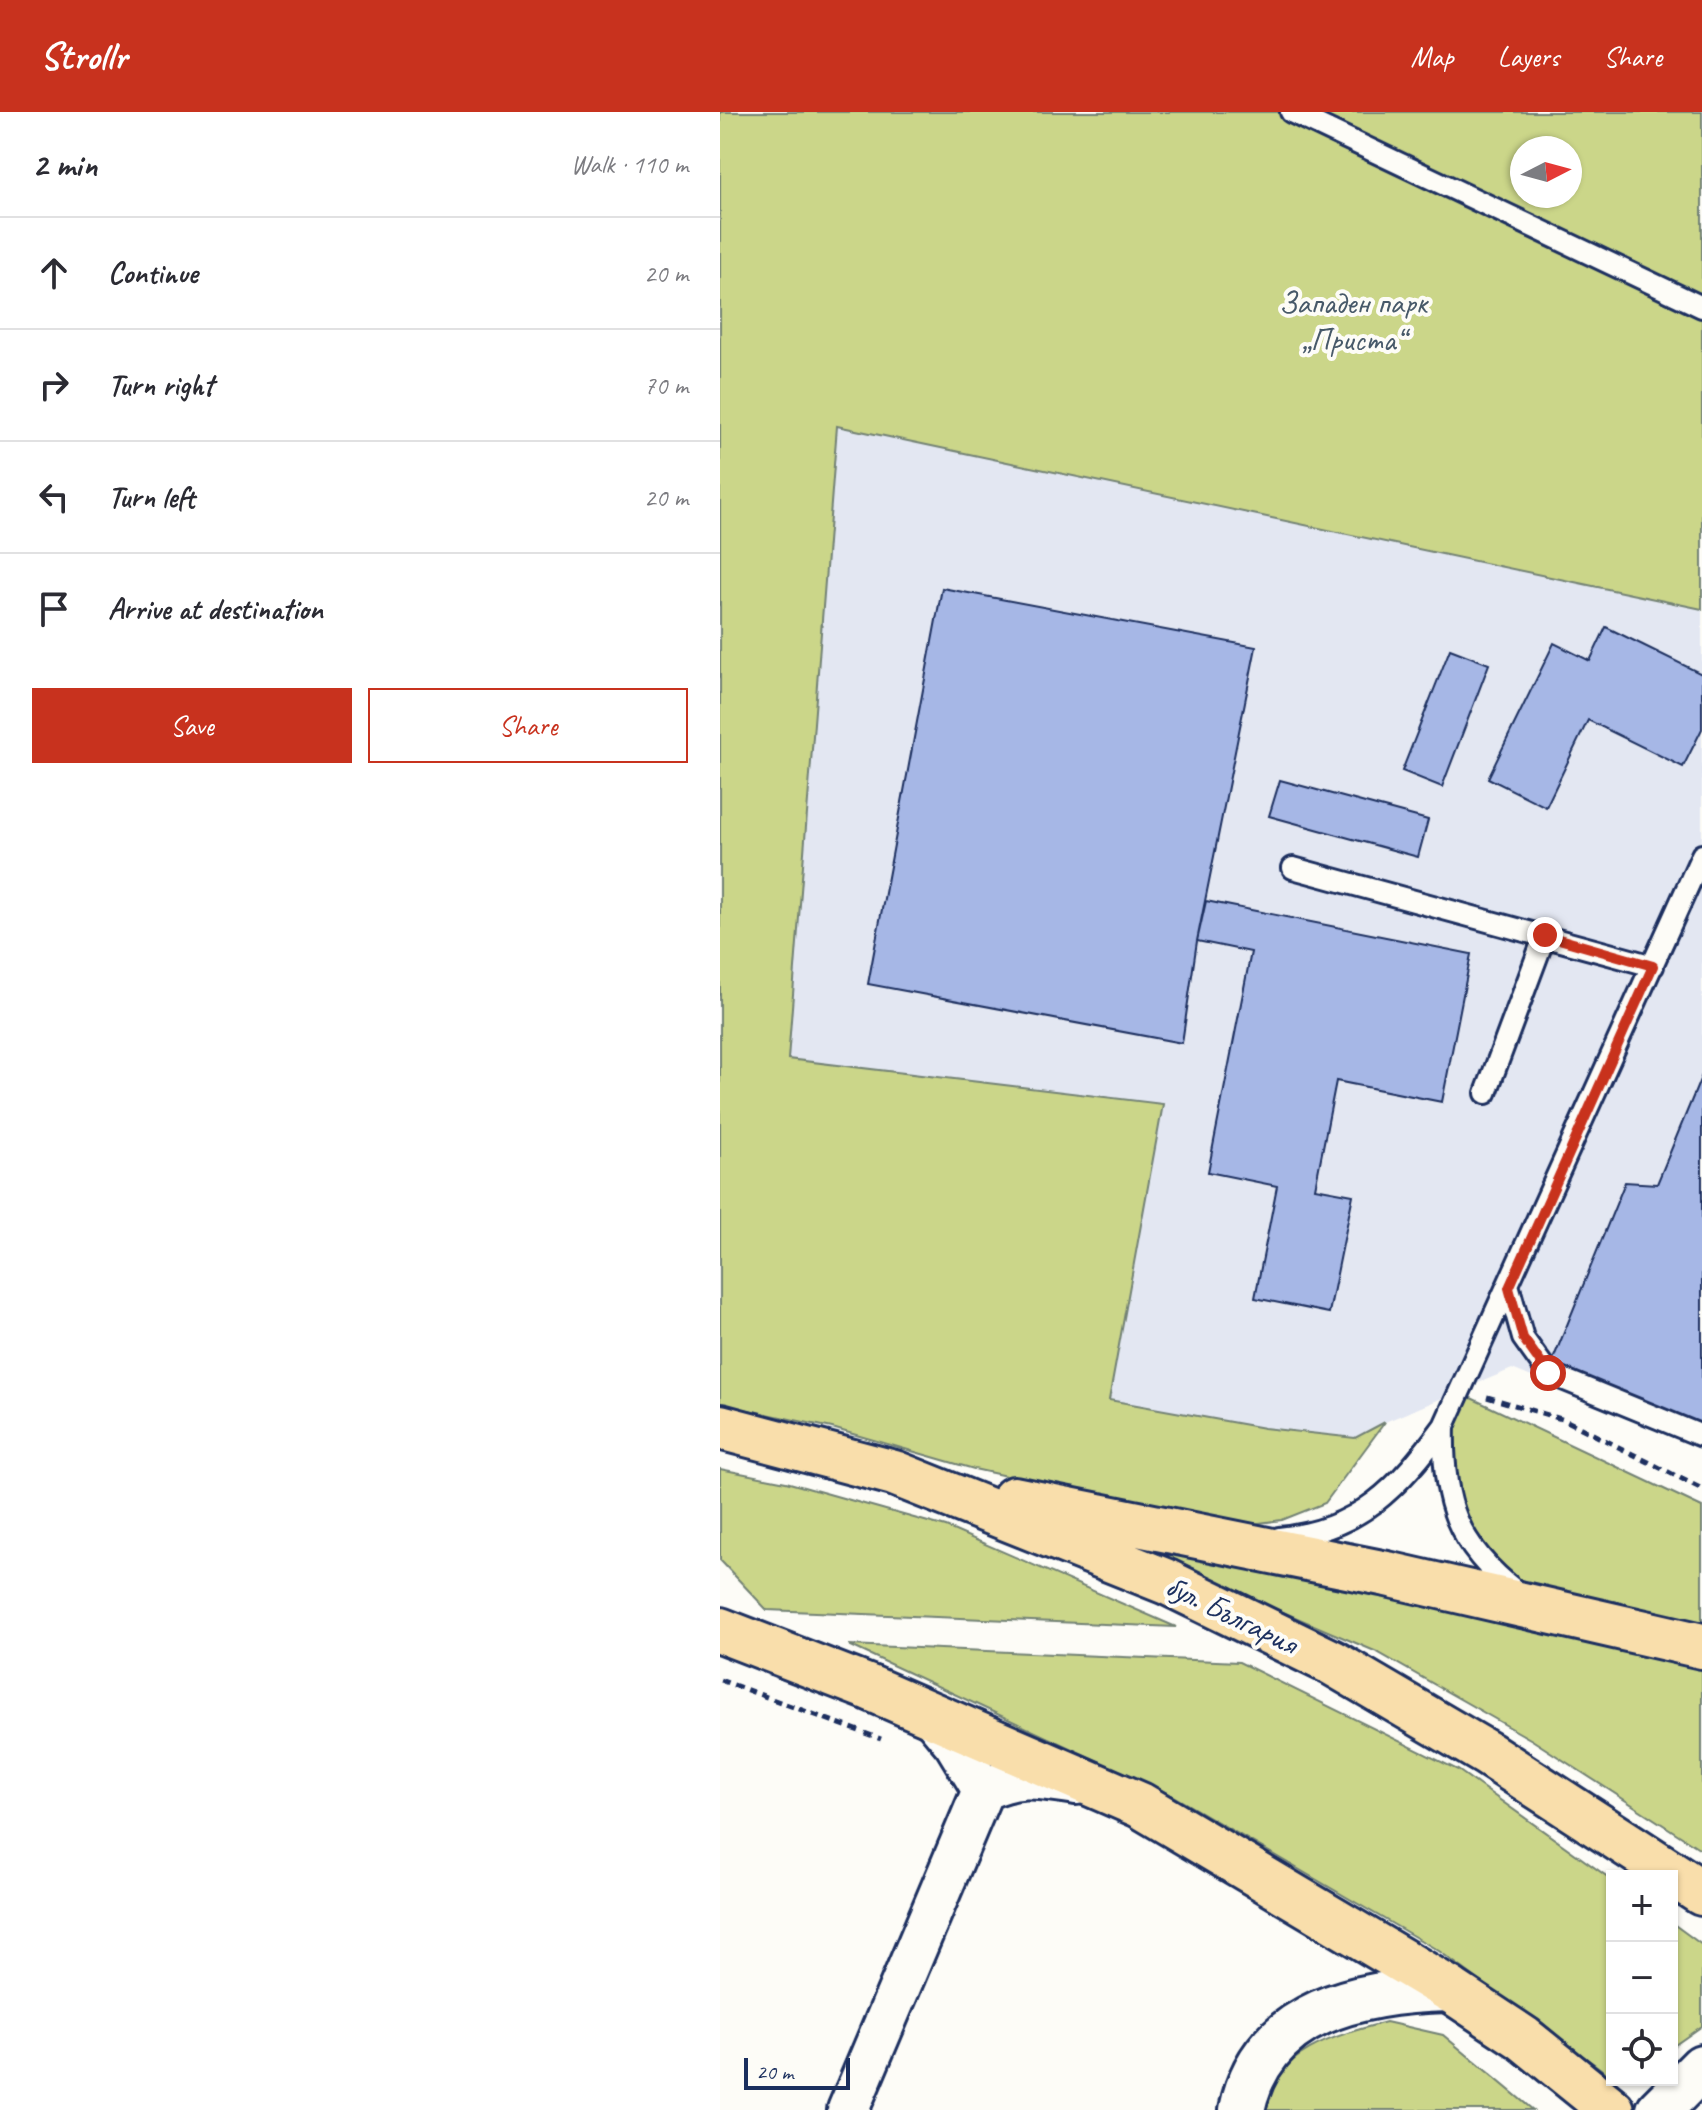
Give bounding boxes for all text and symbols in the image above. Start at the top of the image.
text: Strollr [40,33,127,80]
text: Map [1411,39,1454,74]
text: Layers [1498,39,1559,74]
text: Share [1603,39,1662,74]
north arrow [1510,136,1582,208]
text: 2 min [32,143,97,186]
text: Walk · 110 m [571,148,688,181]
icon: ahead [32,251,76,295]
text: Continue [108,254,198,292]
text: 20 m [644,257,688,290]
park label: Западен парк „Приста“ [1279,282,1430,360]
icon: right [32,363,76,407]
text: Turn right [108,366,213,404]
text: 70 m [644,369,688,402]
icon: left [32,475,76,519]
text: Turn left [108,478,195,516]
text: 20 m [644,481,688,514]
icon: arrive [32,587,76,631]
text: Arrive at destination [108,590,323,628]
button: Save [32,688,352,763]
button: Share [368,688,688,763]
route end [1527,917,1563,953]
route start [1530,1355,1566,1391]
street label: бул. България [1159,1565,1306,1665]
map controls [1606,1870,1678,2086]
button: + [1606,1870,1678,1942]
button: − [1606,1942,1678,2014]
button: locate [1606,2014,1678,2086]
scale bar [744,2054,850,2090]
text: 20 m [756,2058,793,2086]

